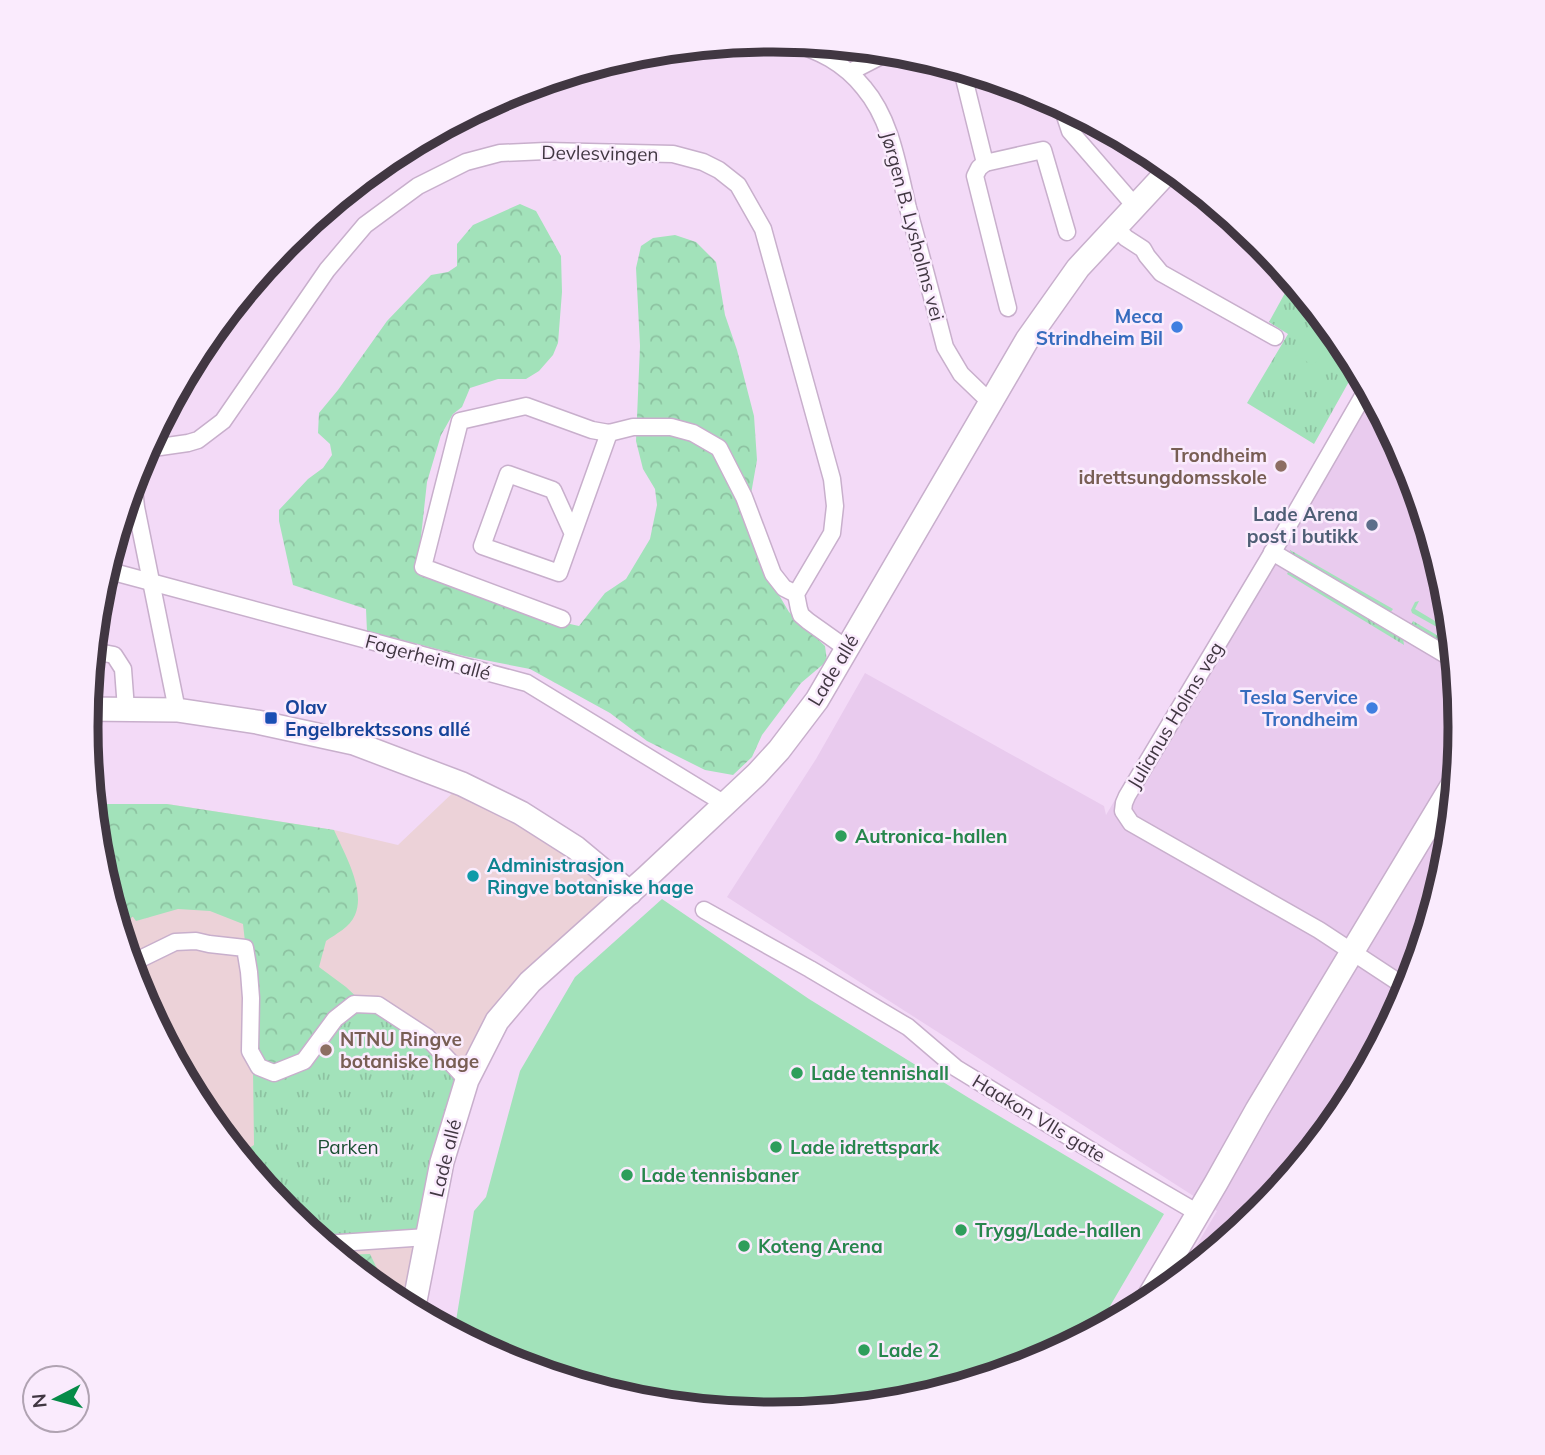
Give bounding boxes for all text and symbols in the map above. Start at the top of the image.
street label: Jørgen B. Lysholms vei [876,129,950,323]
street label: Devlesvingen [541,140,659,166]
place label: Meca Strindheim Bil [1036,304,1163,350]
marker: Meca Strindheim Bil [1169,319,1185,335]
place label: Trondheim idrettsungdomsskole [1079,443,1267,489]
marker: Trondheim idrettsungdomsskole [1273,458,1289,474]
place label: Lade Arena post i butikk [1247,502,1359,548]
marker: Lade Arena post i butikk [1364,517,1380,533]
street label: Fagerheim allé [363,629,493,685]
street label: Lade allé [802,630,864,710]
street label: Julianus Holms veg [1122,637,1228,793]
place label: Tesla Service Trondheim [1240,685,1358,731]
place label: Olav Engelbrektssons allé [285,695,470,741]
marker: Tesla Service Trondheim [1364,700,1380,716]
marker: Olav Engelbrektssons allé [263,710,279,726]
place label: Autronica-hallen [855,824,1007,848]
marker: Autronica-hallen [833,828,849,844]
place label: Administrasjon Ringve botaniske hage [487,853,694,899]
marker: Administrasjon Ringve botaniske hage [465,868,481,884]
place label: NTNU Ringve botaniske hage [340,1027,479,1073]
marker: NTNU Ringve botaniske hage [318,1042,334,1058]
place label: Lade tennishall [811,1061,949,1085]
marker: Lade tennishall [789,1065,805,1081]
street label: Haakon VIIs gate [968,1069,1110,1167]
street label: Lade allé [424,1117,466,1199]
park label: Parken [317,1135,379,1159]
place label: Lade idrettspark [790,1135,940,1159]
marker: Lade idrettspark [768,1139,784,1155]
place label: Lade tennisbaner [641,1163,799,1187]
marker: Lade tennisbaner [619,1167,635,1183]
place label: Trygg/Lade-hallen [975,1218,1141,1242]
marker: Trygg/Lade-hallen [953,1222,969,1238]
place label: Koteng Arena [758,1234,883,1258]
marker: Koteng Arena [736,1238,752,1254]
place label: Lade 2 [878,1338,939,1362]
marker: Lade 2 [856,1342,872,1358]
north arrow [21,1364,91,1434]
text: N [26,1392,52,1409]

